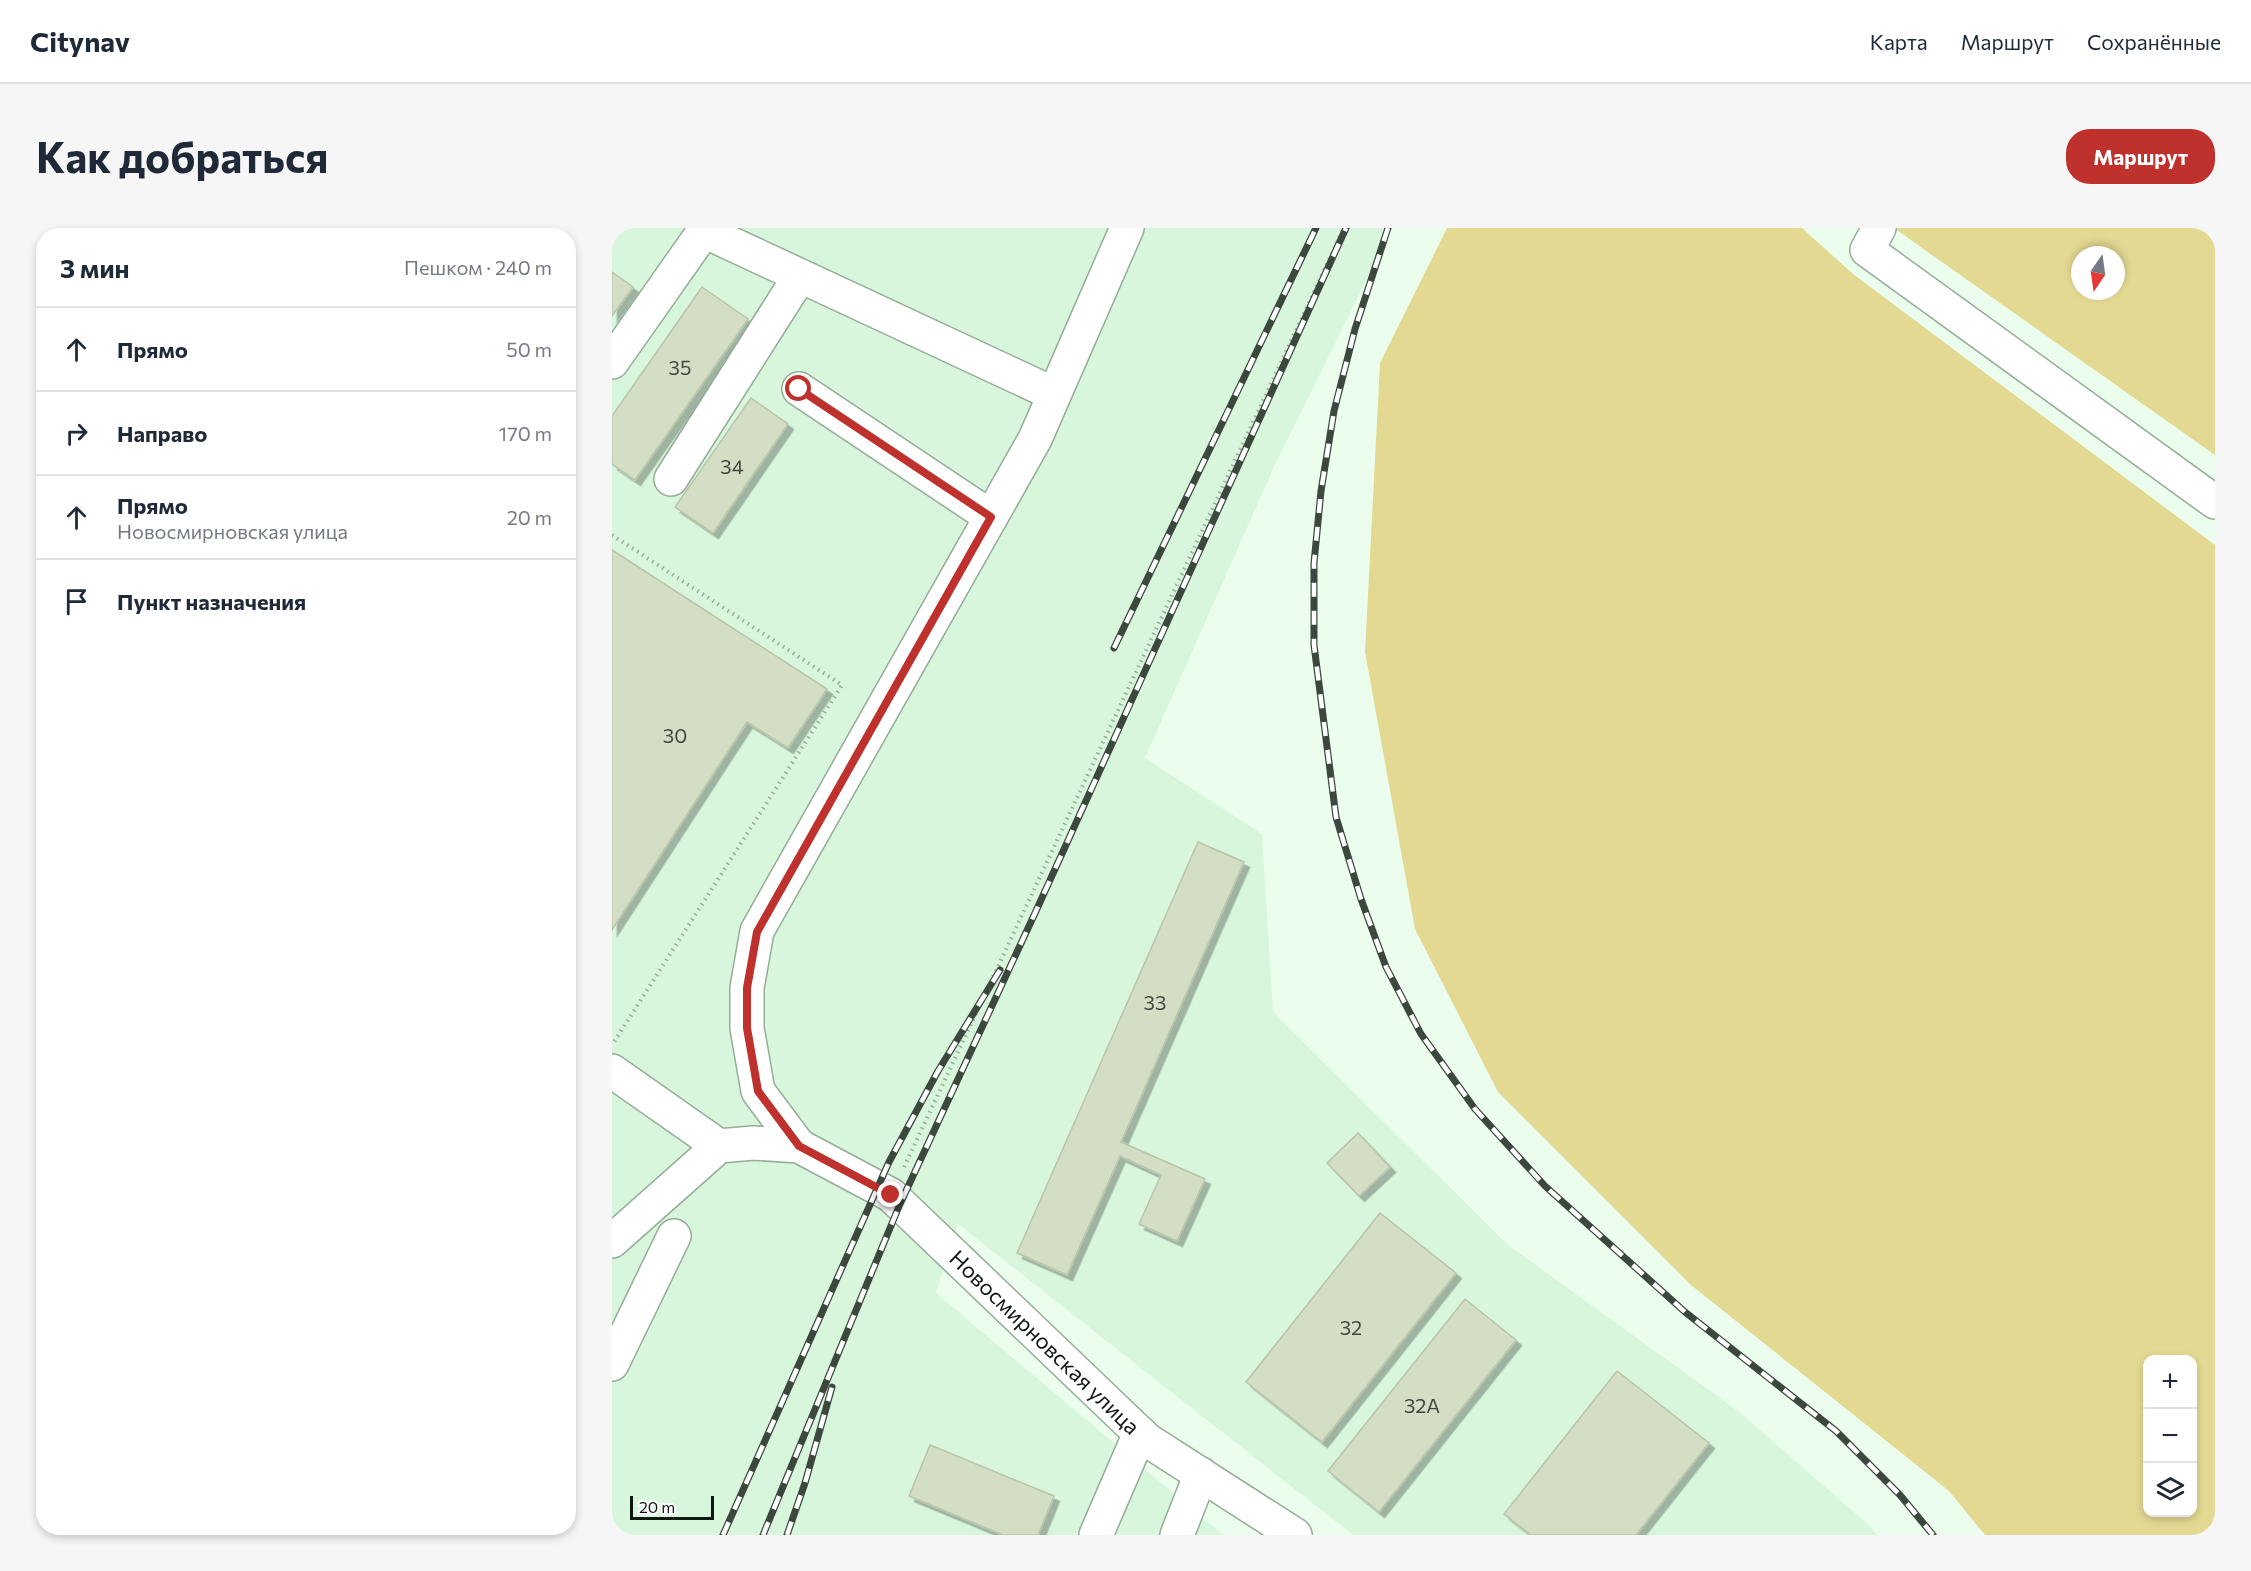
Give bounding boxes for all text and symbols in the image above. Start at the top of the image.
text: Citynav [30,24,130,58]
text: Карта [1870,29,1928,54]
text: Маршрут [1961,29,2054,54]
text: Сохранённые [2087,29,2221,54]
button: Маршрут [2066,129,2215,184]
text: Как добраться [36,130,328,182]
north arrow [2071,246,2125,300]
text: 3 мин [60,252,130,283]
text: Пешком · 240 m [404,255,552,279]
icon: ahead [60,333,93,366]
text: Прямо [117,336,188,363]
text: 50 m [506,337,552,361]
house number: 35 [669,355,691,379]
route start [785,375,811,401]
icon: right [60,417,93,450]
text: Направо [117,420,207,447]
text: 170 m [499,421,552,445]
house number: 34 [720,454,744,478]
text: Прямо [117,492,188,519]
icon: ahead [60,501,93,534]
text: 20 m [507,505,552,529]
text: Новосмирновская улица [117,519,348,543]
icon: arrive [60,585,93,618]
text: Пункт назначения [117,588,306,615]
house number: 30 [663,723,687,747]
house number: 33 [1144,990,1166,1014]
route end [877,1181,903,1207]
street label: Новосмирновская улица [944,1244,1146,1440]
house number: 32 [1340,1315,1362,1339]
map controls [2143,1355,2197,1517]
button: + [2143,1355,2197,1409]
house number: 32А [1404,1393,1440,1417]
button: − [2143,1409,2197,1463]
button: layers [2143,1463,2197,1517]
scale bar [630,1493,714,1520]
text: 20 m [639,1497,675,1516]

